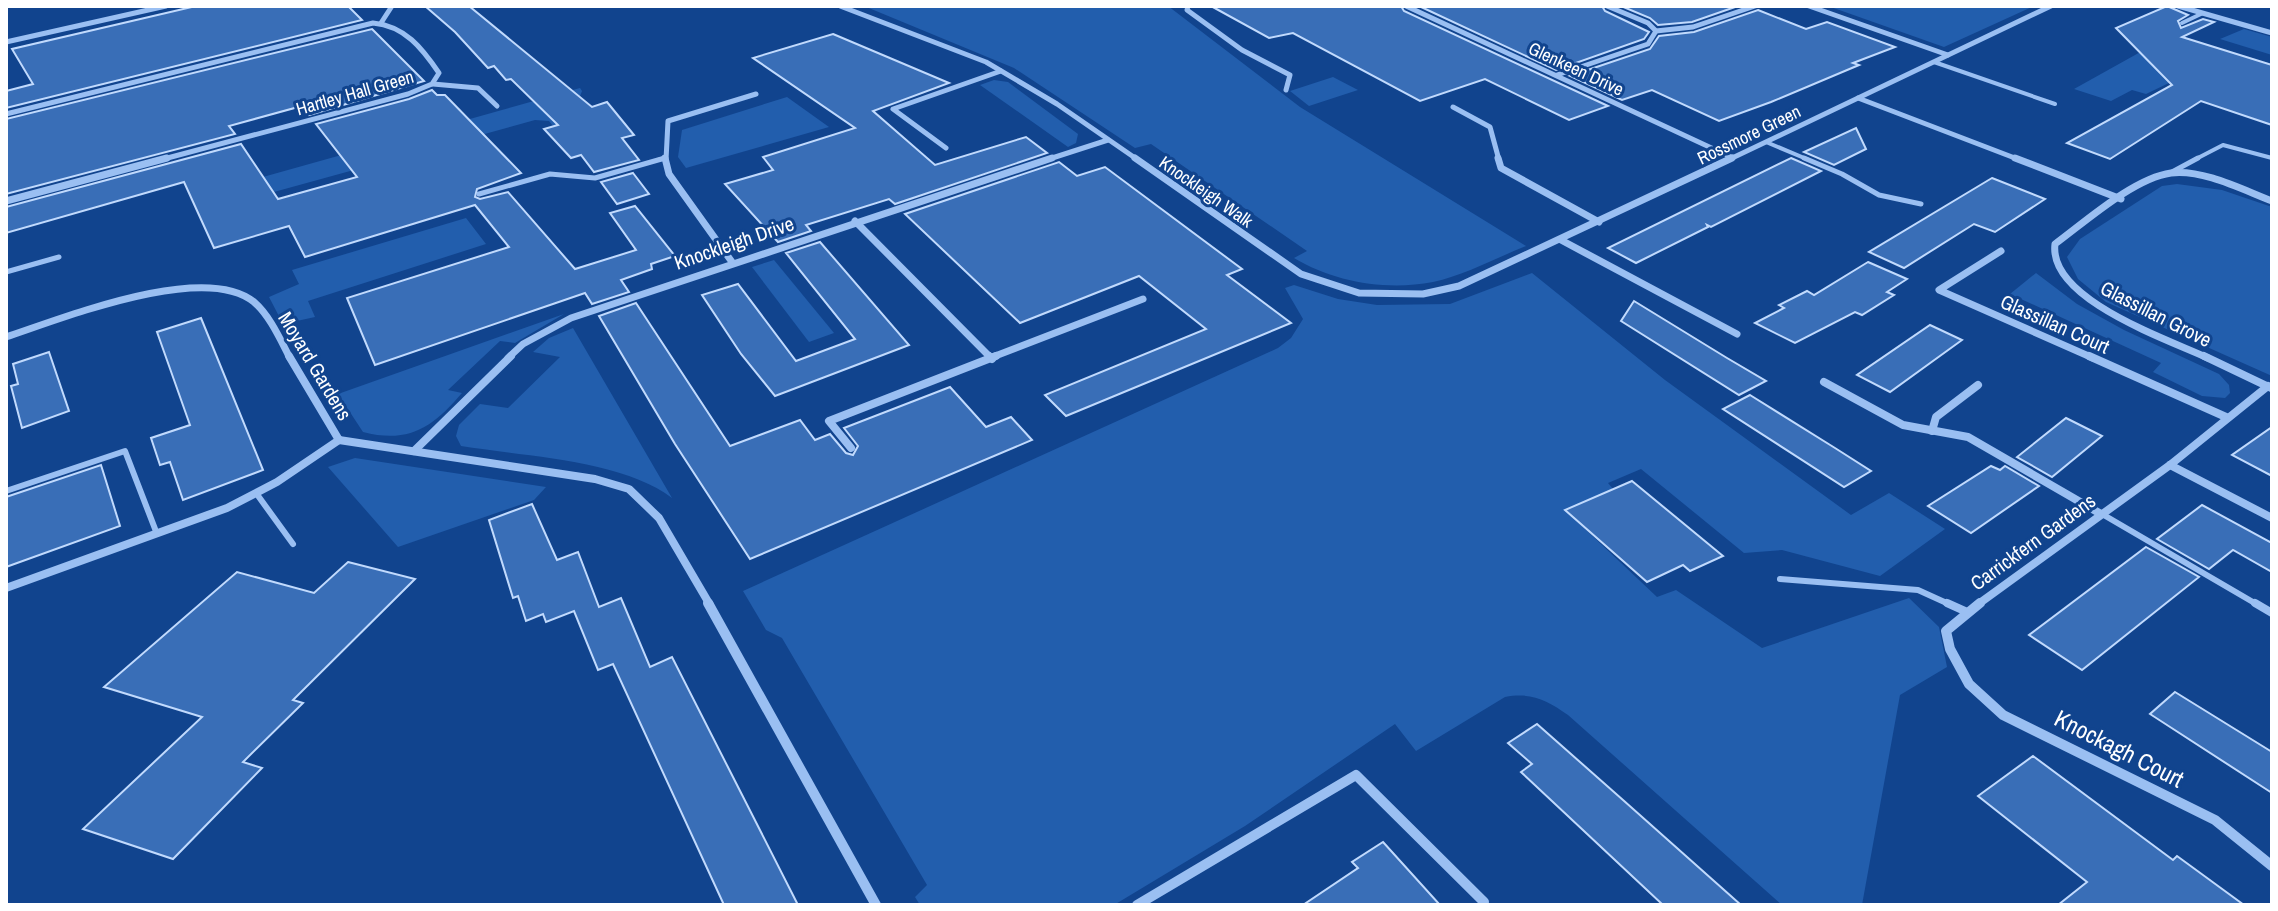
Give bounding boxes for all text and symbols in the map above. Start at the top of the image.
street label: Glenkeen Drive [1524,36,1628,102]
street label: Hartley Hall Green [293,64,417,121]
street label: Rossmore Green [1693,99,1805,170]
street label: Knockleigh Walk [1154,150,1259,234]
street label: Knockleigh Drive [670,209,797,276]
street label: Glassillan Grove [2096,274,2216,353]
street label: Glassillan Court [1996,287,2114,360]
street label: Moyard Gardens [272,306,358,425]
street label: Carrickfern Gardens [1965,487,2101,596]
street label: Knockagh Court [2049,702,2190,795]

